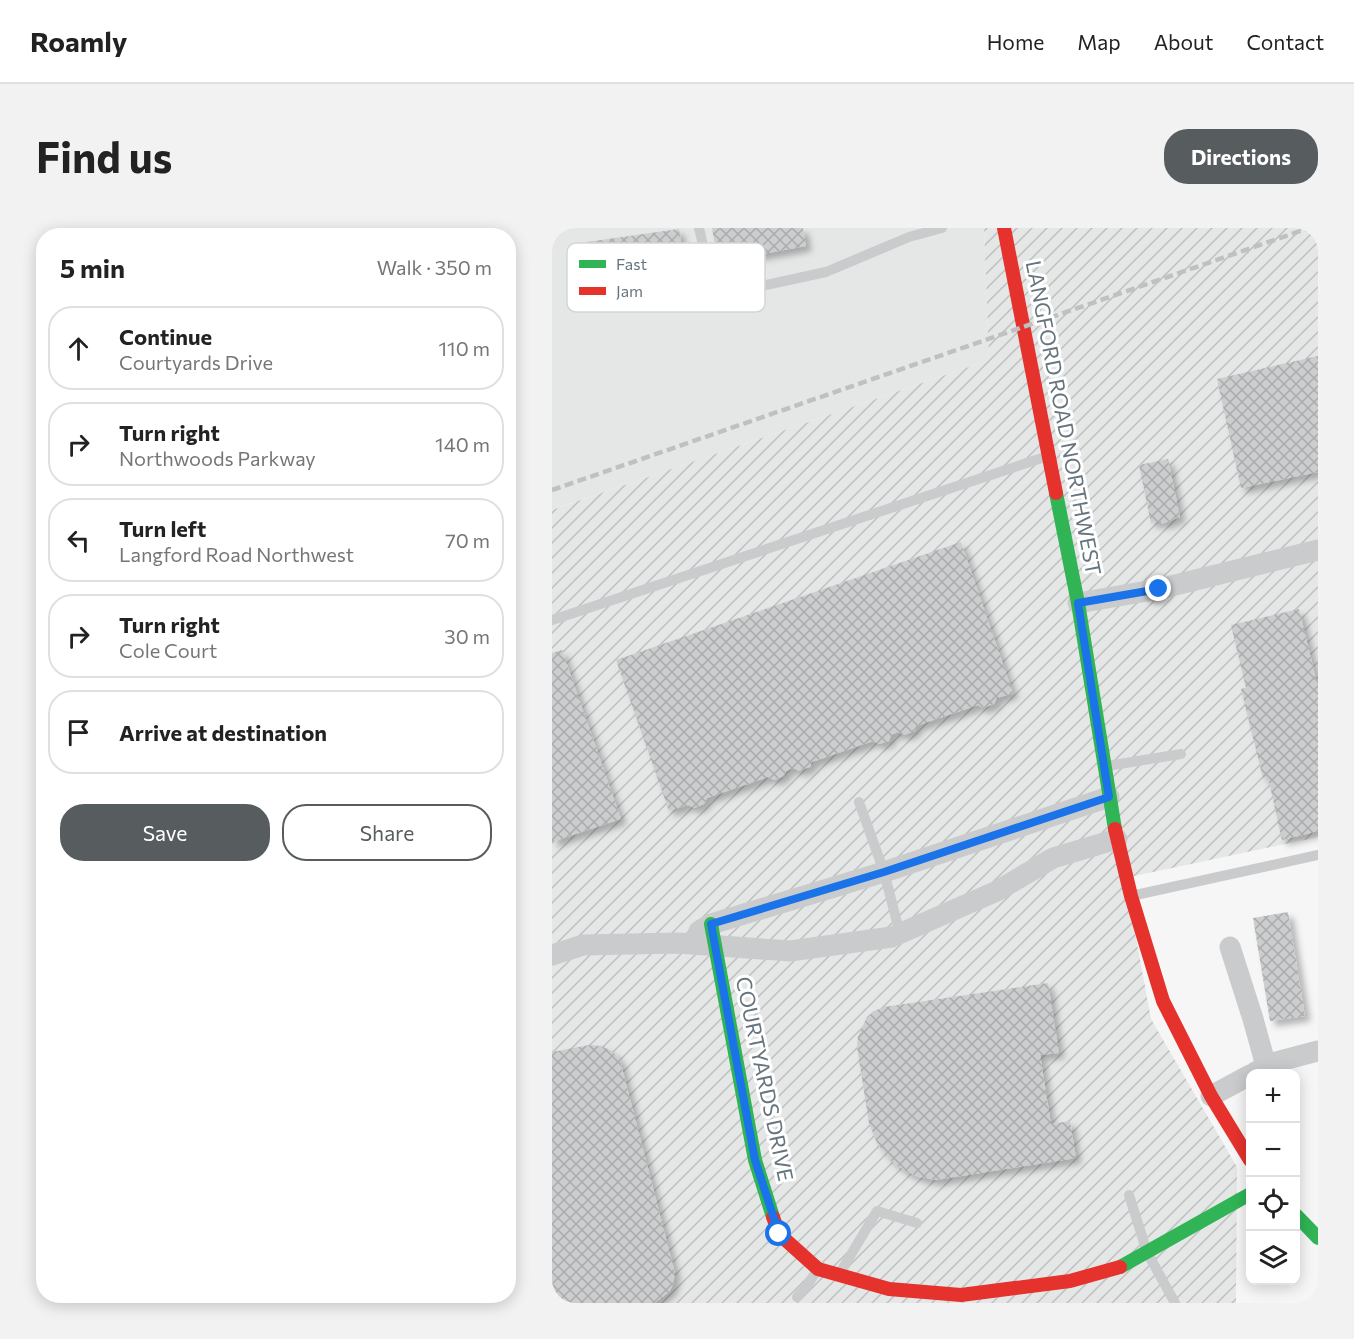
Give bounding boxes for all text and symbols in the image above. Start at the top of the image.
text: Roamly [30,24,127,58]
text: Home [987,29,1044,54]
text: Map [1077,29,1121,54]
text: About [1154,29,1213,54]
text: Contact [1246,29,1324,54]
button: Directions [1164,129,1318,184]
text: Find us [36,130,172,182]
legend [567,243,765,312]
text: 5 min [60,252,125,283]
text: Fast [616,254,647,273]
text: Walk · 350 m [377,255,492,279]
street label: LANGFORD ROAD NORTHWEST [1022,258,1107,577]
text: Jam [616,281,643,300]
text: Continue [119,323,212,350]
icon: ahead [62,332,95,365]
text: 110 m [439,336,490,360]
text: Courtyards Drive [119,350,273,374]
text: Turn right [119,419,220,446]
icon: right [62,428,95,461]
text: 140 m [435,432,490,456]
text: Northwoods Parkway [119,446,316,470]
text: Turn left [119,515,206,542]
icon: left [62,524,95,557]
text: 70 m [445,528,490,552]
text: Langford Road Northwest [119,542,354,566]
route end [1145,575,1171,601]
text: Turn right [119,611,220,638]
icon: right [62,620,95,653]
text: 30 m [444,624,490,648]
text: Cole Court [119,638,217,662]
icon: arrive [62,716,95,749]
text: Arrive at destination [119,719,327,746]
button: Save [60,804,270,861]
button: Share [282,804,492,861]
street label: COURTYARDS DRIVE [732,974,799,1183]
map controls [1246,1069,1300,1285]
button: + [1246,1069,1300,1123]
button: − [1246,1123,1300,1177]
button: locate [1246,1177,1300,1231]
route start [765,1220,791,1246]
button: layers [1246,1231,1300,1285]

